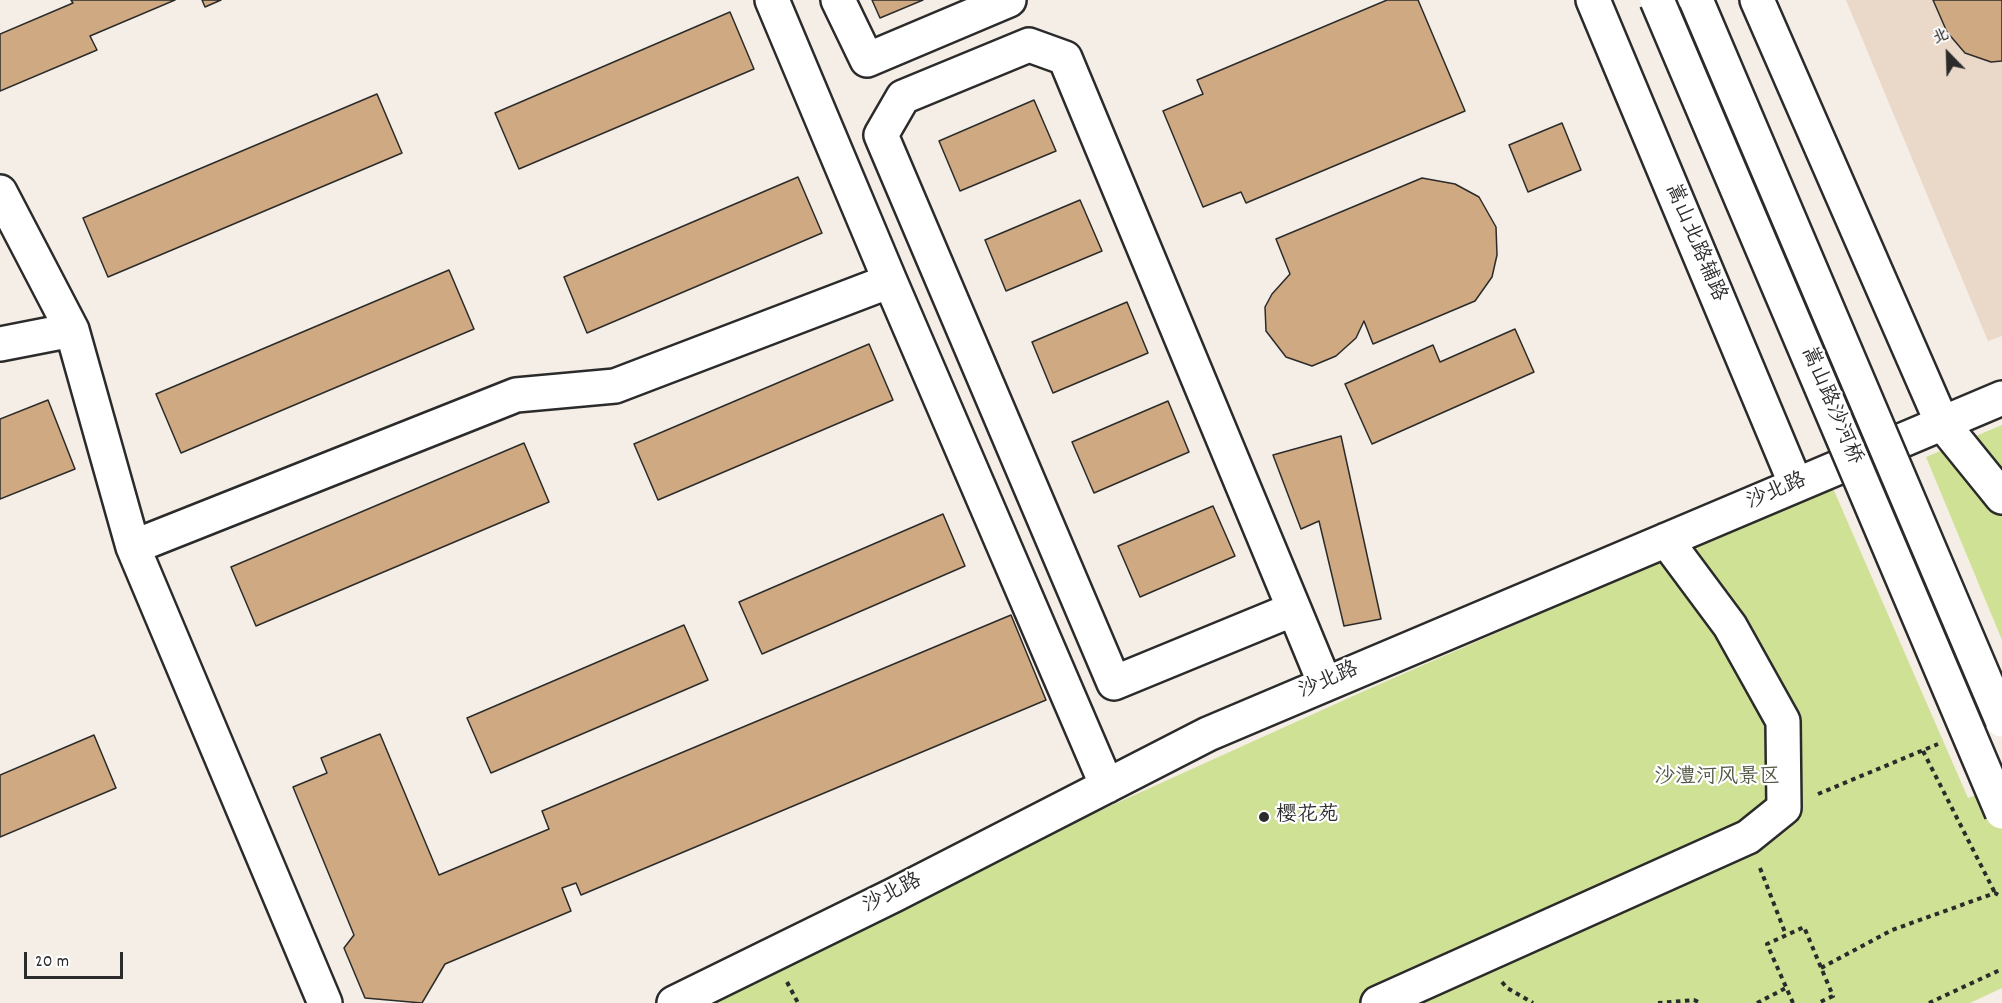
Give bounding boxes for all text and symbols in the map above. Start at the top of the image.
text: 北 [1929,23,1953,51]
north arrow [1918,24,1978,84]
street label: 嵩山北路辅路 [1658,180,1730,306]
street label: 嵩山路沙河桥 [1794,343,1866,469]
street label: 沙北路 [1743,469,1811,517]
street label: 沙北路 [1295,658,1363,706]
park label: 沙澧河风景区 [1654,766,1780,792]
place label: 樱花苑 [1276,804,1339,830]
marker: 樱花苑 [1257,810,1271,824]
street label: 沙北路 [859,869,927,921]
scale bar [27,940,126,978]
text: 20 m [35,950,69,975]

